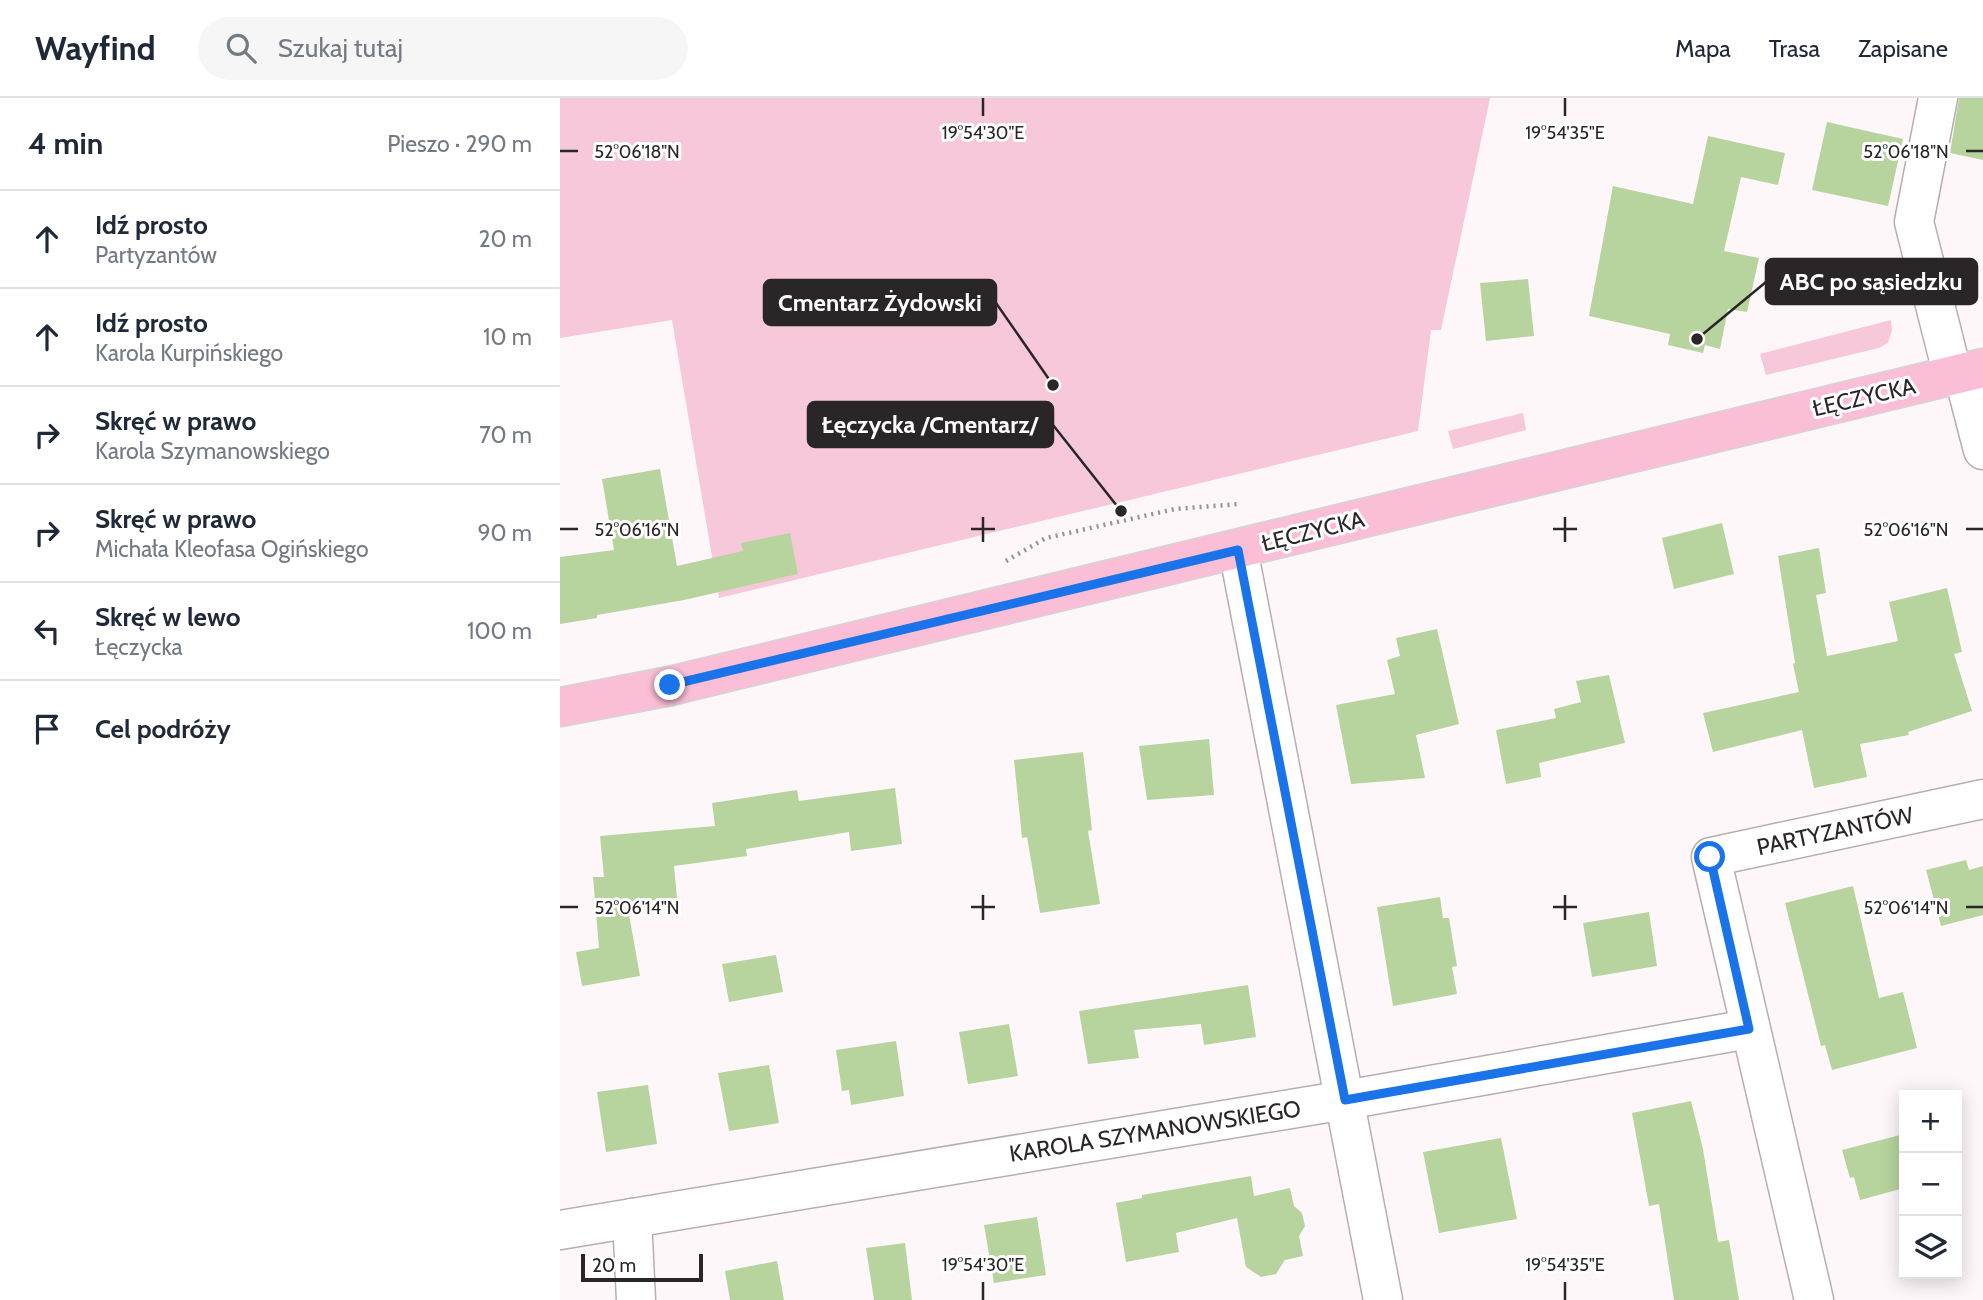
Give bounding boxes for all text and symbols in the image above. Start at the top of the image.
search box [198,17,688,80]
text: Wayfind [35,28,156,68]
icon: search [222,29,260,67]
text: Szukaj tutaj [278,32,403,64]
text: Mapa [1675,34,1731,63]
text: Trasa [1769,34,1820,63]
text: Zapisane [1858,34,1948,63]
text: 19°54'30"E [942,122,1024,144]
text: 19°54'35"E [1525,122,1605,144]
text: 4 min [28,125,103,162]
text: Pieszo · 290 m [387,130,532,158]
text: 52°06'18"N [594,141,680,163]
text: 52°06'18"N [1863,141,1949,163]
text: Idź prosto [95,209,208,241]
icon: ahead [28,220,66,258]
text: 20 m [479,225,532,253]
text: Partyzantów [95,241,217,269]
callout: ABC po sąsiedzku [1766,259,1977,304]
text: ABC po sąsiedzku [1779,267,1963,296]
callout: Cmentarz Żydowski [764,280,996,325]
text: Cmentarz Żydowski [778,288,982,317]
text: Idź prosto [95,307,208,339]
icon: ahead [28,318,66,356]
text: 10 m [483,323,532,351]
text: Karola Kurpińskiego [95,339,283,367]
street label: ŁĘCZYCKA [1810,372,1918,422]
callout: Łęczycka /Cmentarz/ [808,402,1053,447]
text: Skręć w prawo [95,405,256,437]
text: Łęczycka /Cmentarz/ [822,410,1040,439]
icon: right [28,416,66,454]
text: 70 m [479,421,532,449]
text: Karola Szymanowskiego [95,437,330,465]
text: Skręć w prawo [95,503,256,535]
street label: ŁĘCZYCKA [1259,505,1367,557]
icon: right [28,514,66,552]
text: 90 m [478,519,532,547]
text: 52°06'16"N [595,519,679,541]
text: 52°06'16"N [1864,519,1948,541]
text: Michała Kleofasa Ogińskiego [95,535,369,563]
text: Skręć w lewo [95,601,241,633]
icon: left [28,612,66,650]
text: 100 m [467,617,532,645]
text: Łęczycka [95,633,183,661]
route end [654,669,685,700]
icon: arrive [28,710,66,748]
text: Cel podróży [95,713,231,745]
street label: PARTYZANTÓW [1754,801,1916,861]
route start [1694,841,1725,872]
text: 52°06'14"N [595,897,679,919]
text: 52°06'14"N [1864,897,1948,919]
map controls [1899,1090,1962,1279]
button: + [1899,1090,1962,1153]
street label: KAROLA SZYMANOWSKIEGO [1007,1094,1303,1168]
button: − [1899,1153,1962,1216]
button: layers [1899,1216,1962,1279]
scale bar [581,1251,704,1283]
text: 20 m [592,1254,636,1277]
text: 19°54'30"E [942,1254,1024,1276]
text: 19°54'35"E [1525,1254,1605,1276]

